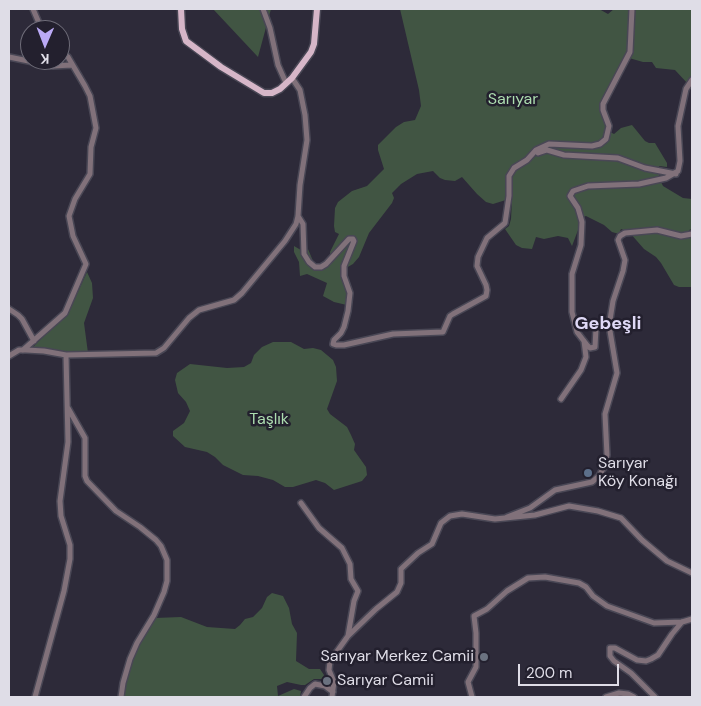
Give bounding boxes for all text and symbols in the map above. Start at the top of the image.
north arrow [20,20,70,70]
text: K [40,50,49,68]
park label: Sarıyar [488,90,538,110]
district label: Gebeşli [575,313,641,335]
park label: Taşlık [249,410,289,430]
place label: Sarıyar Köy Konağı [598,454,678,492]
marker: Sarıyar Köy Konağı [582,467,594,479]
place label: Sarıyar Merkez Camii [321,647,474,667]
marker: Sarıyar Merkez Camii [478,651,490,663]
scale bar [521,654,622,686]
text: 200 m [526,663,572,683]
place label: Sarıyar Camii [337,671,434,691]
marker: Sarıyar Camii [321,675,333,687]

